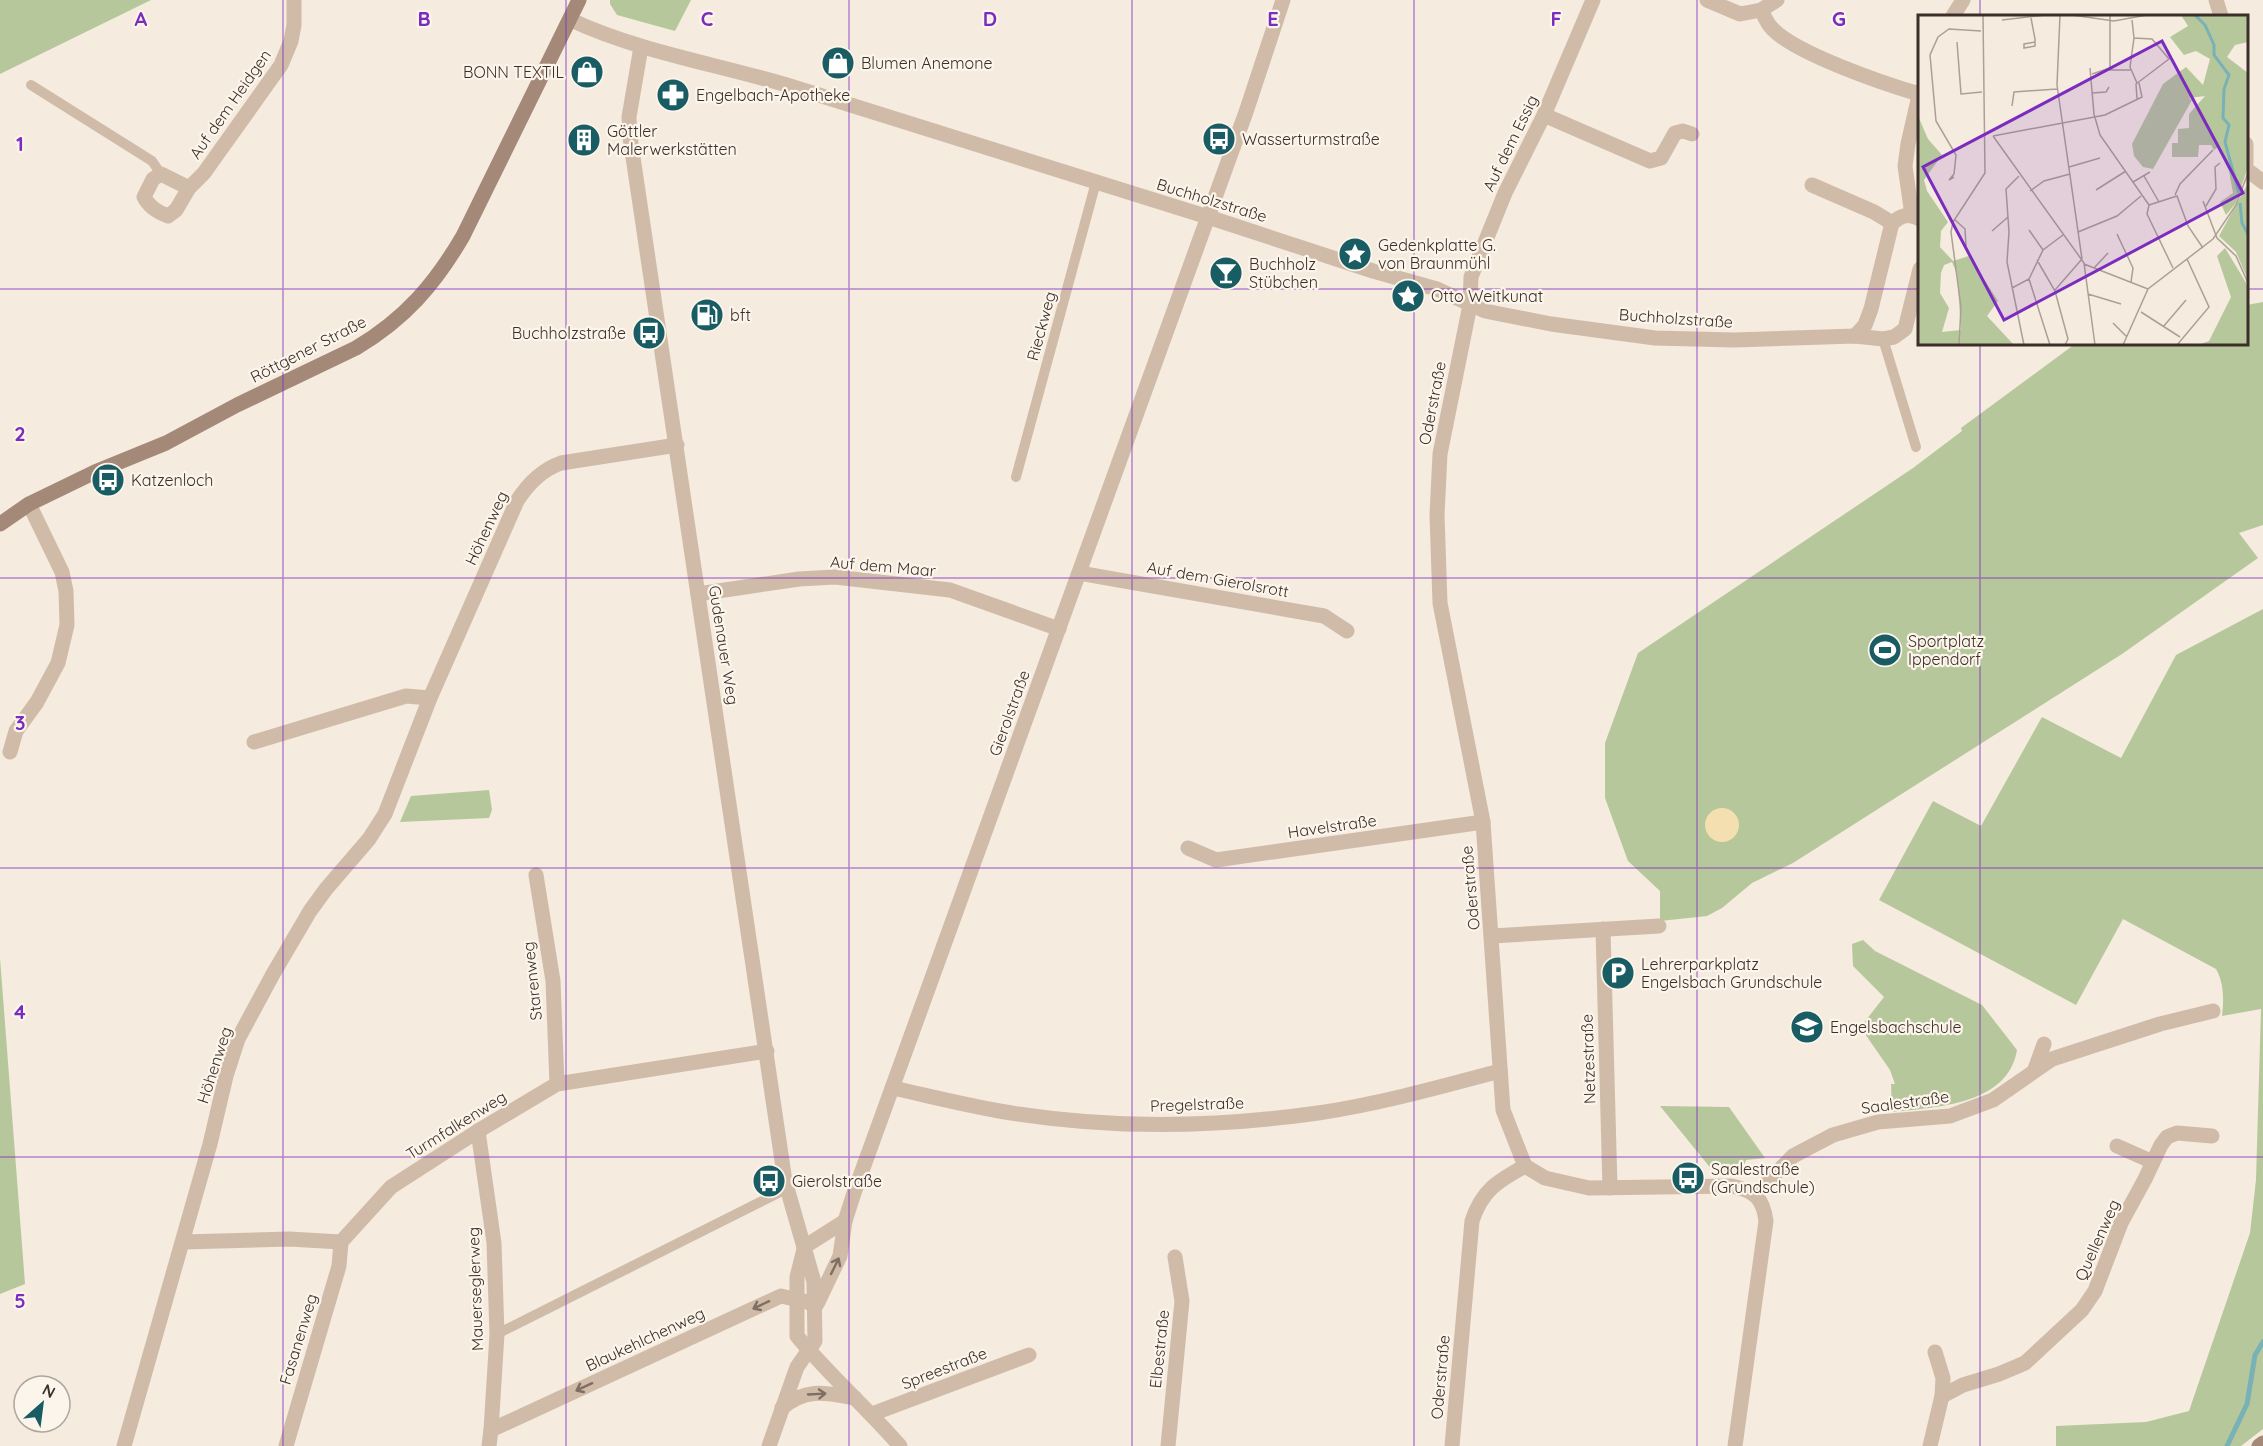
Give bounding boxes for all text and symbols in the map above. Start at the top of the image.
text: A [135,6,148,31]
text: B [417,6,431,31]
text: C [701,6,714,31]
text: D [983,6,997,31]
text: E [1267,6,1279,31]
text: F [1550,6,1562,31]
text: G [1832,6,1846,31]
inset map [1918,15,2248,345]
shop icon: Blumen Anemone [820,45,856,81]
street label: Auf dem Heidgen [185,46,275,162]
place label: Blumen Anemone [861,53,993,73]
shop icon: BONN TEXTIL [569,54,605,90]
place label: BONN TEXTIL [463,62,564,82]
pharmacy icon: Engelbach-Apotheke [655,77,691,113]
place label: Engelbach-Apotheke [696,85,850,105]
street label: Auf dem Essig [1478,92,1542,194]
place label: Göttler Malerwerkstätten [607,121,737,159]
bus stop icon: Wasserturmstraße [1201,121,1237,157]
building icon: Göttler Malerwerkstätten [566,122,602,158]
place label: Wasserturmstraße [1242,129,1380,149]
text: 1 [16,131,24,156]
street label: Buchholzstraße [1154,174,1270,226]
place label: Gedenkplatte G. von Braunmühl [1378,235,1496,273]
place icon: Gedenkplatte G. von Braunmühl [1337,236,1373,272]
place label: Buchholz Stübchen [1249,254,1318,292]
bar icon: Buchholz Stübchen [1208,255,1244,291]
place icon: Otto Weitkunat [1390,278,1426,314]
place label: Otto Weitkunat [1431,286,1543,306]
street label: Rieckweg [1022,289,1060,363]
fuel station icon: bft [689,297,725,333]
street label: Buchholzstraße [1618,304,1734,332]
place label: bft [730,305,751,325]
street label: Röttgener Straße [247,311,369,387]
bus stop icon: Buchholzstraße [631,315,667,351]
place label: Buchholzstraße [512,323,626,343]
street label: Oderstraße [1414,360,1450,446]
text: 2 [14,421,26,446]
bus stop icon: Katzenloch [90,462,126,498]
place label: Katzenloch [131,470,213,490]
street label: Höhenweg [460,488,512,568]
street label: Auf dem Maar [829,551,937,581]
street label: Auf dem Gierolsrott [1146,557,1290,601]
street label: Gudenauer Weg [705,584,743,706]
place label: Sportplatz Ippendorf [1908,631,1984,669]
sports icon: Sportplatz Ippendorf [1867,632,1903,668]
street label: Gierolstraße [984,667,1034,759]
text: 3 [15,710,25,735]
street label: Havelstraße [1286,810,1378,842]
street label: Oderstraße [1456,845,1484,931]
street label: Starenweg [518,941,546,1021]
place label: Lehrerparkplatz Engelsbach Grundschule [1641,954,1822,992]
parking icon: Lehrerparkplatz Engelsbach Grundschule [1600,955,1636,991]
text: 4 [14,999,26,1024]
school or university icon: Engelsbachschule [1789,1009,1825,1045]
street label: Netzestraße [1576,1014,1600,1104]
place label: Engelsbachschule [1830,1017,1962,1037]
street label: Höhenweg [192,1024,236,1106]
street label: Turmfalkenweg [402,1086,510,1164]
street label: Saalestraße [1860,1086,1950,1118]
street label: Pregelstraße [1150,1092,1244,1116]
place label: Saalestraße (Grundschule) [1711,1159,1815,1197]
bus stop icon: Saalestraße (Grundschule) [1670,1160,1706,1196]
bus stop icon: Gierolstraße [751,1163,787,1199]
place label: Gierolstraße [792,1171,882,1191]
street label: Quellenweg [2070,1196,2124,1284]
street label: Mauerseglerweg [463,1227,487,1351]
one-way arrow [830,1257,842,1275]
text: 5 [14,1288,26,1313]
street label: Fasanenweg [275,1291,321,1387]
one-way arrow [753,1300,771,1311]
street label: Blaukehlchenweg [582,1303,708,1375]
street label: Elbestraße [1145,1309,1173,1389]
street label: Oderstraße [1426,1334,1454,1420]
street label: Spreestraße [898,1343,990,1393]
north arrow [12,1374,72,1434]
text: N [39,1379,59,1402]
one-way arrow [576,1382,594,1393]
one-way arrow [806,1389,826,1400]

